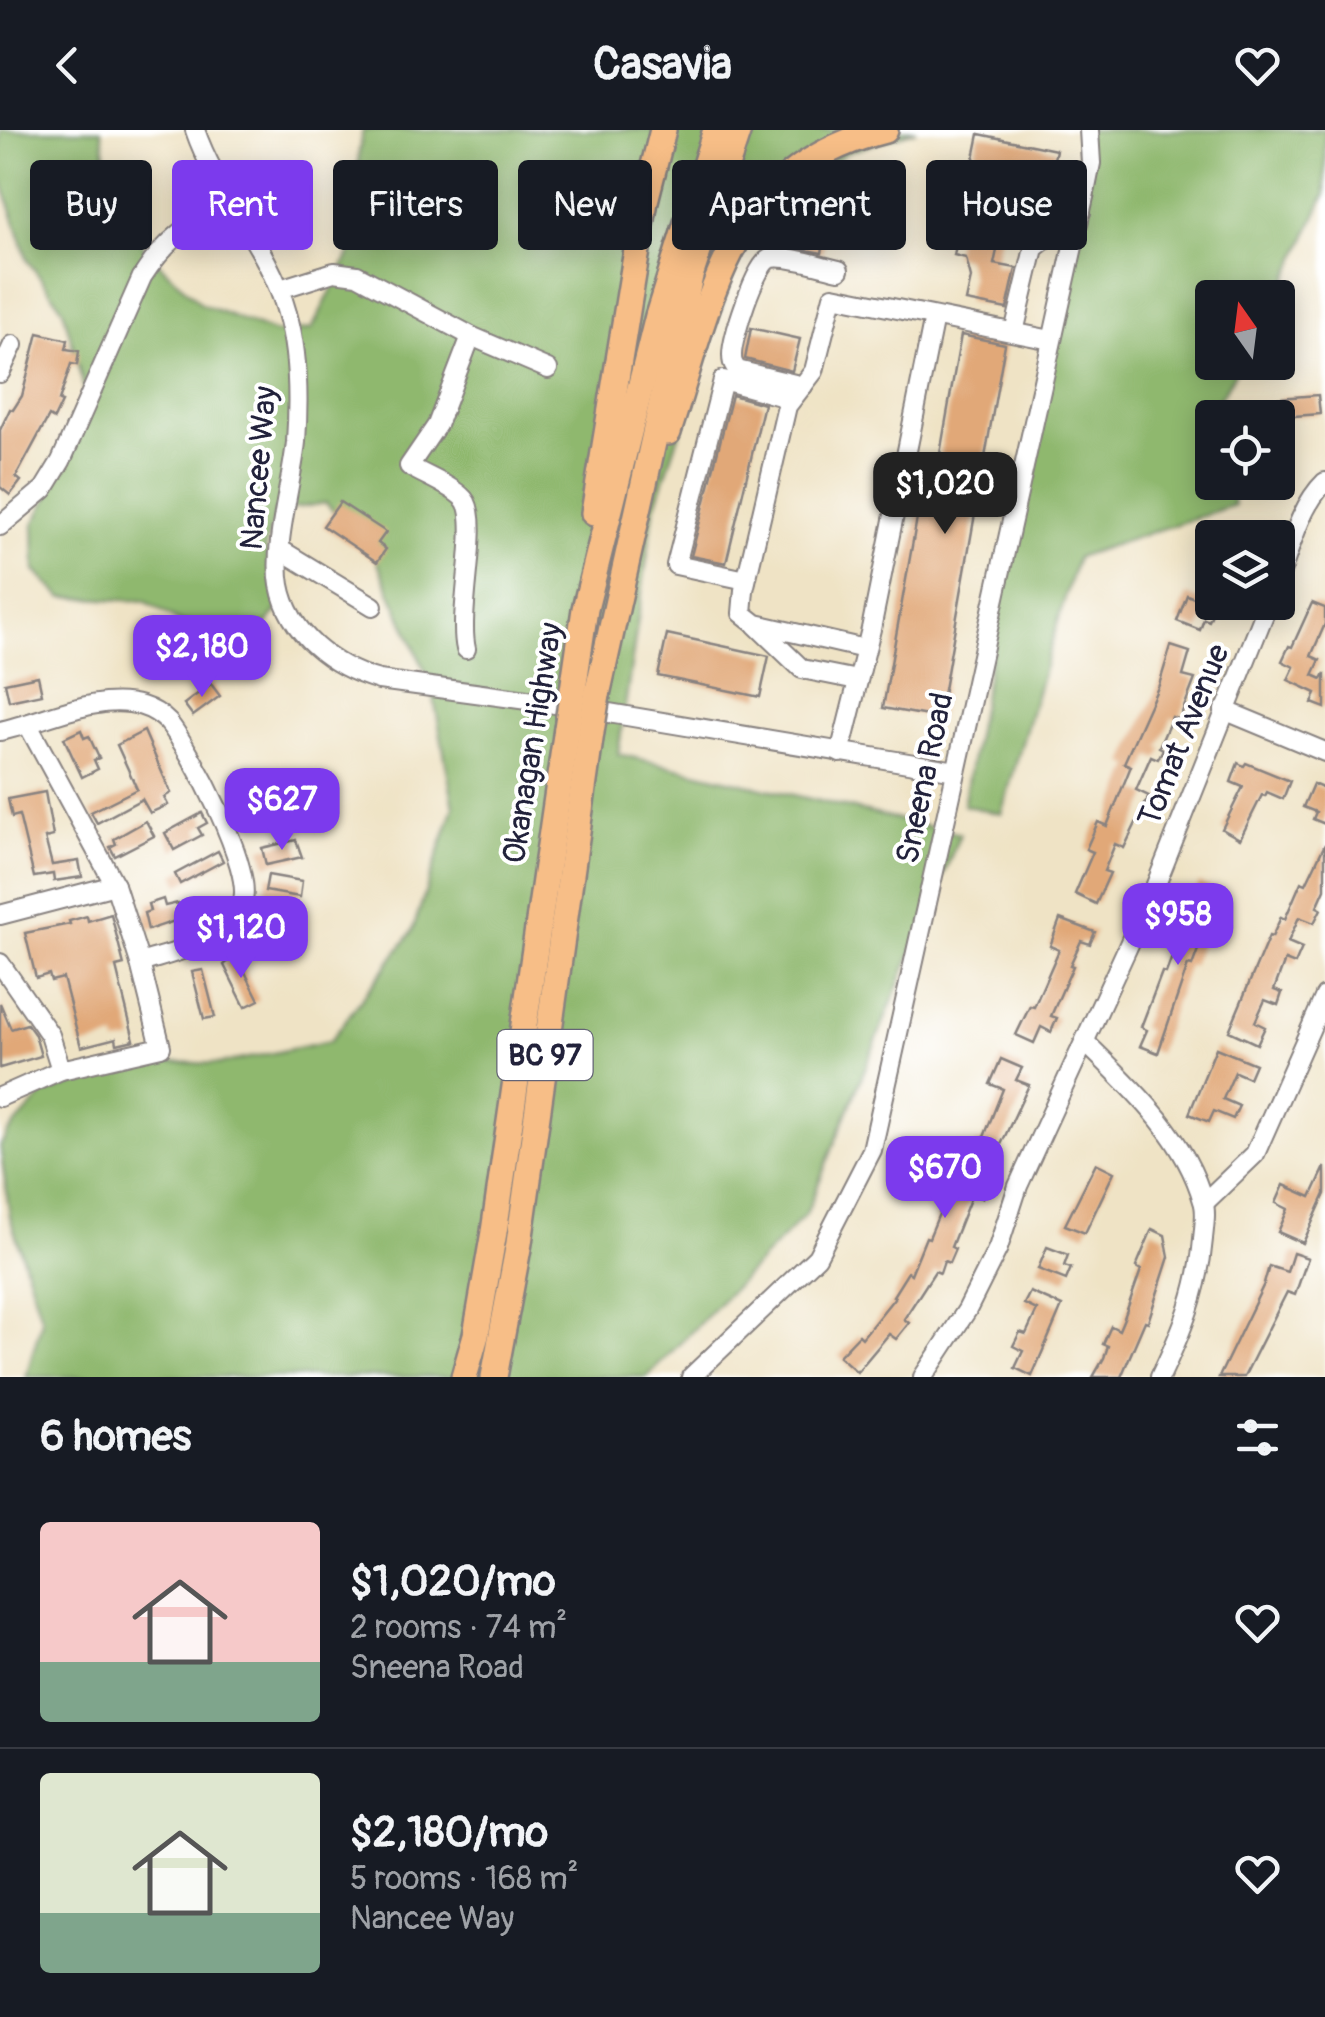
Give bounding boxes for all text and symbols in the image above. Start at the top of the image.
text: Casavia [593,37,732,93]
icon: back [40,38,95,93]
icon: heart [1230,38,1285,93]
chip: Buy [30,160,152,250]
chip: Rent [172,160,313,250]
chip: Filters [333,160,498,250]
chip: New [518,160,652,250]
chip: Apartment [672,160,906,250]
chip: House [926,160,1087,250]
north arrow [1195,280,1295,380]
map controls [1195,280,1295,620]
street label: Nancee Way [232,384,286,552]
button: locate [1195,400,1295,500]
pin: $1,020 [864,452,1026,537]
text: $1,020 [895,464,995,504]
button: layers [1195,520,1295,620]
pin: $2,180 [121,615,283,700]
street label: Okanagan Highway [494,620,572,866]
text: $2,180 [155,627,249,667]
street label: Tomat Avenue [1129,638,1239,832]
street label: Sneena Road [887,689,963,867]
pin: $627 [223,768,341,853]
text: $627 [247,780,317,820]
pin: $958 [1119,883,1237,968]
text: $958 [1144,895,1212,935]
pin: $1,120 [160,896,322,981]
text: $1,120 [196,908,286,948]
road number: BC 97 [498,1030,592,1080]
pin: $670 [886,1136,1004,1221]
text: $670 [908,1148,982,1188]
icon: filters [1230,1410,1285,1465]
text: 6 homes [40,1411,191,1463]
text: $1,020/mo [350,1556,556,1608]
icon: home [120,1562,240,1682]
icon: heart [1230,1595,1285,1650]
text: 2 rooms · 74 m² [350,1608,567,1648]
text: Sneena Road [350,1648,524,1688]
text: $2,180/mo [350,1807,548,1859]
icon: home [120,1813,240,1933]
icon: heart [1230,1846,1285,1901]
text: 5 rooms · 168 m² [350,1859,579,1899]
text: Nancee Way [350,1899,514,1939]

